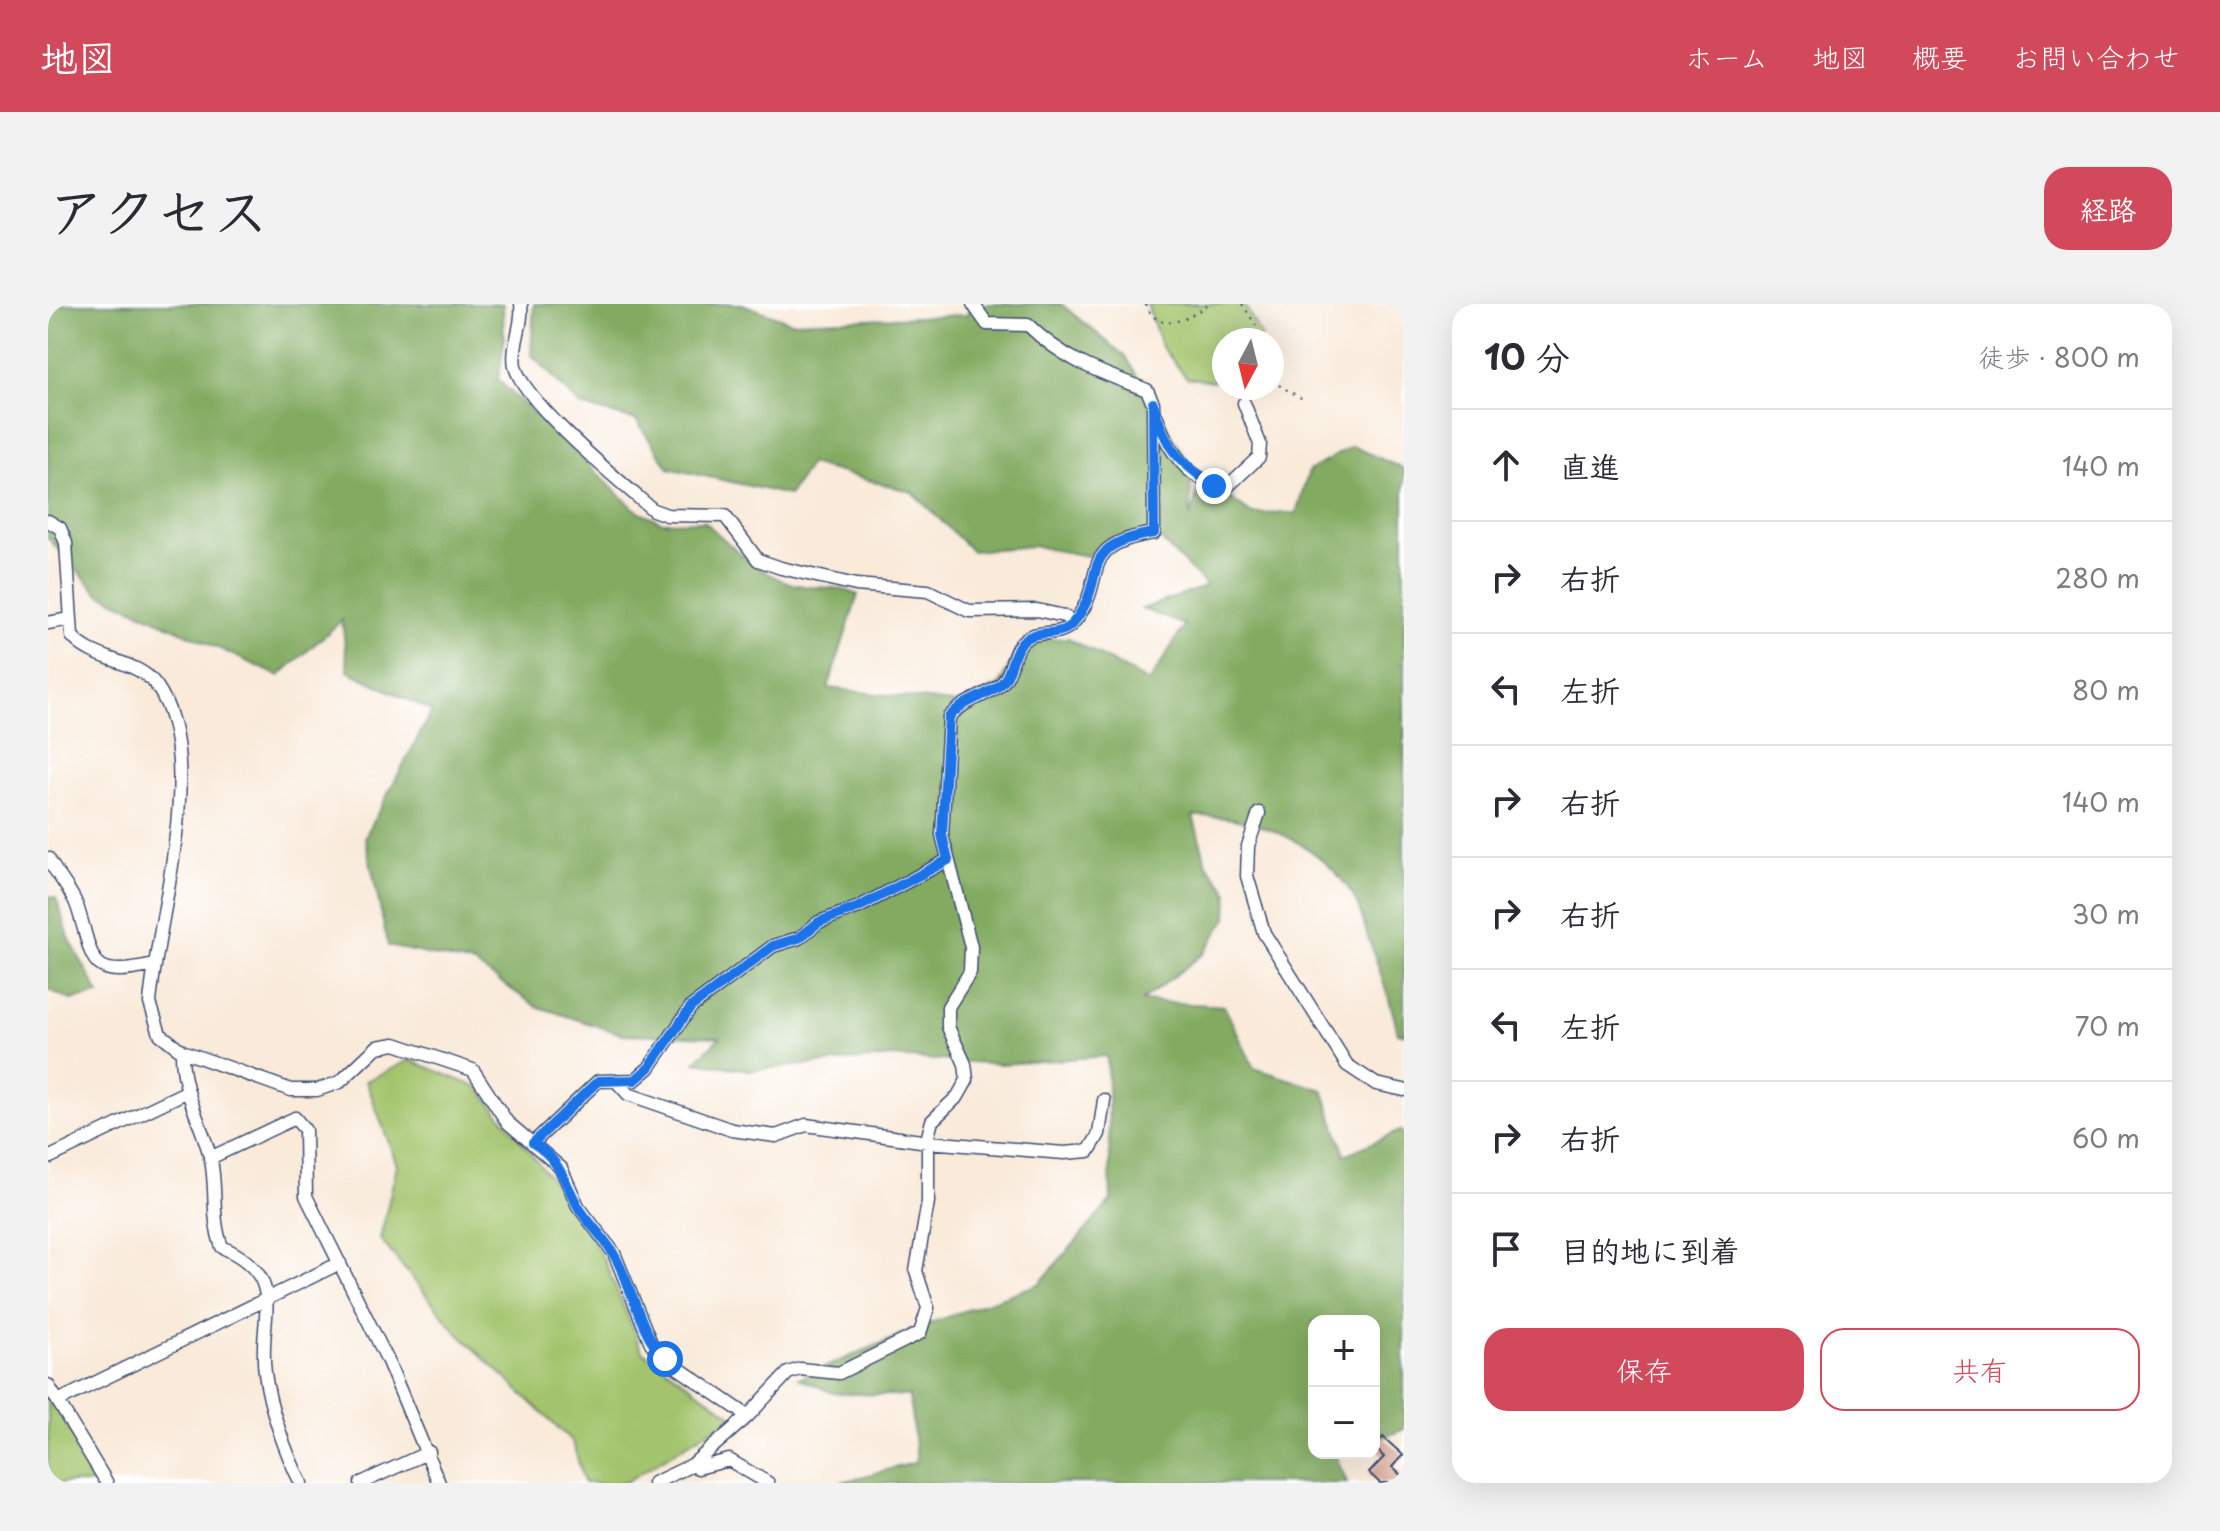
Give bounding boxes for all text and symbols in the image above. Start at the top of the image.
text: 地図 [40,28,116,85]
text: ホーム [1685,35,1768,78]
text: 地図 [1812,35,1868,78]
text: 概要 [1912,35,1968,78]
text: お問い合わせ [2012,35,2180,78]
text: アクセス [48,166,269,251]
button: 経路 [2044,167,2172,250]
north arrow [1212,328,1284,400]
text: 10 分 [1484,330,1570,382]
text: 徒歩 · 800 m [1978,337,2140,376]
icon: ahead [1484,443,1528,487]
text: 直進 [1560,443,1620,488]
text: 140 m [2062,446,2140,485]
route end [1196,468,1232,504]
icon: right [1484,555,1528,599]
text: 右折 [1560,555,1620,600]
text: 280 m [2055,558,2140,597]
icon: left [1484,667,1528,711]
text: 左折 [1560,667,1620,712]
text: 80 m [2072,670,2140,709]
icon: right [1484,779,1528,823]
text: 右折 [1560,779,1620,824]
text: 140 m [2062,782,2140,821]
icon: right [1484,891,1528,935]
text: 右折 [1560,891,1620,936]
text: 30 m [2072,894,2140,933]
icon: left [1484,1003,1528,1047]
text: 左折 [1560,1003,1620,1048]
text: 70 m [2075,1006,2140,1045]
icon: right [1484,1115,1528,1159]
text: 右折 [1560,1115,1620,1160]
text: 60 m [2072,1118,2140,1157]
icon: arrive [1484,1227,1528,1271]
text: 目的地に到着 [1560,1227,1740,1272]
map controls [1308,1315,1380,1459]
button: + [1308,1315,1380,1387]
button: 保存 [1484,1328,1804,1411]
button: 共有 [1820,1328,2140,1411]
route start [647,1341,683,1377]
button: − [1308,1387,1380,1459]

